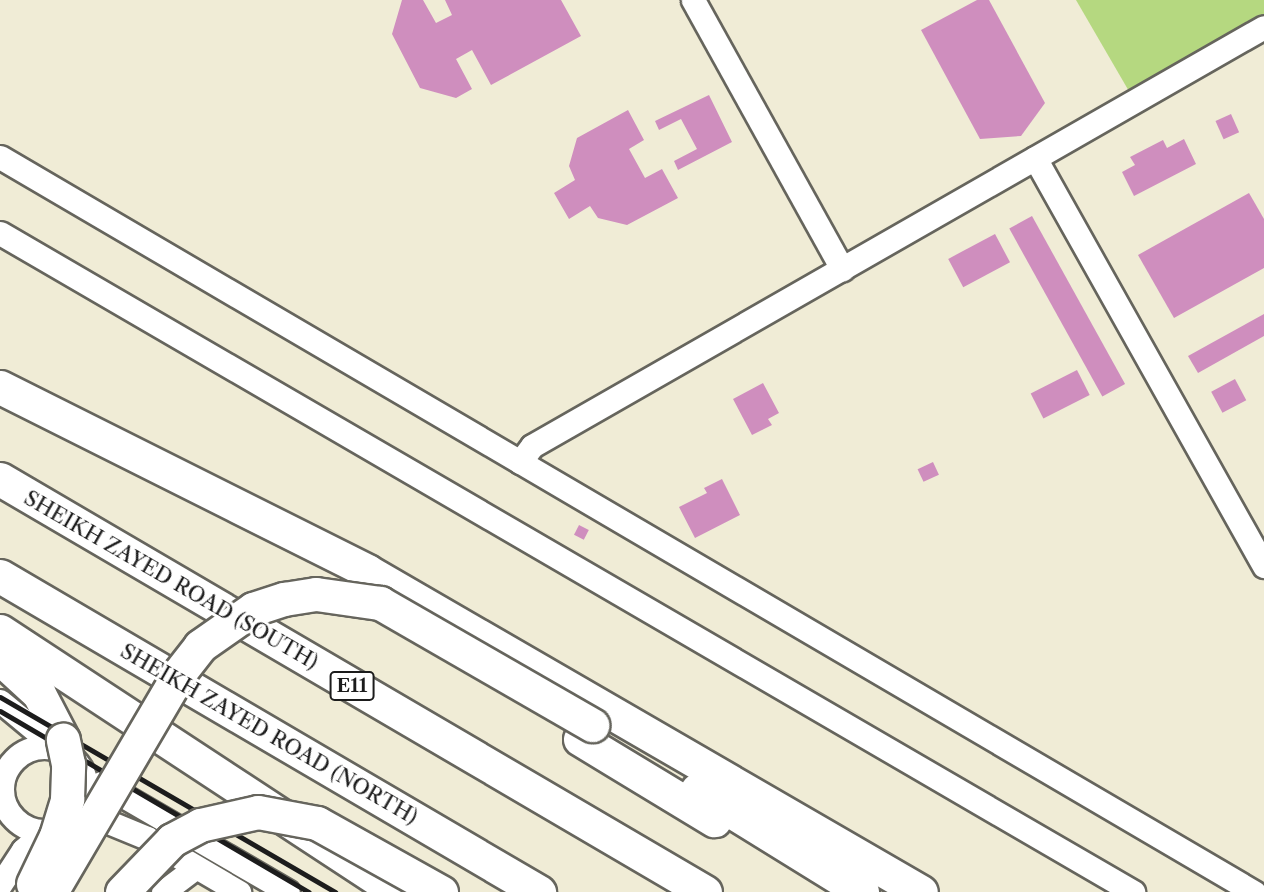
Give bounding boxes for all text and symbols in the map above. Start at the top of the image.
street label: SHEIKH ZAYED ROAD (SOUTH) [19,485,323,675]
street label: SHEIKH ZAYED ROAD (NORTH) [116,638,422,830]
road number: E11 [329,670,375,702]

